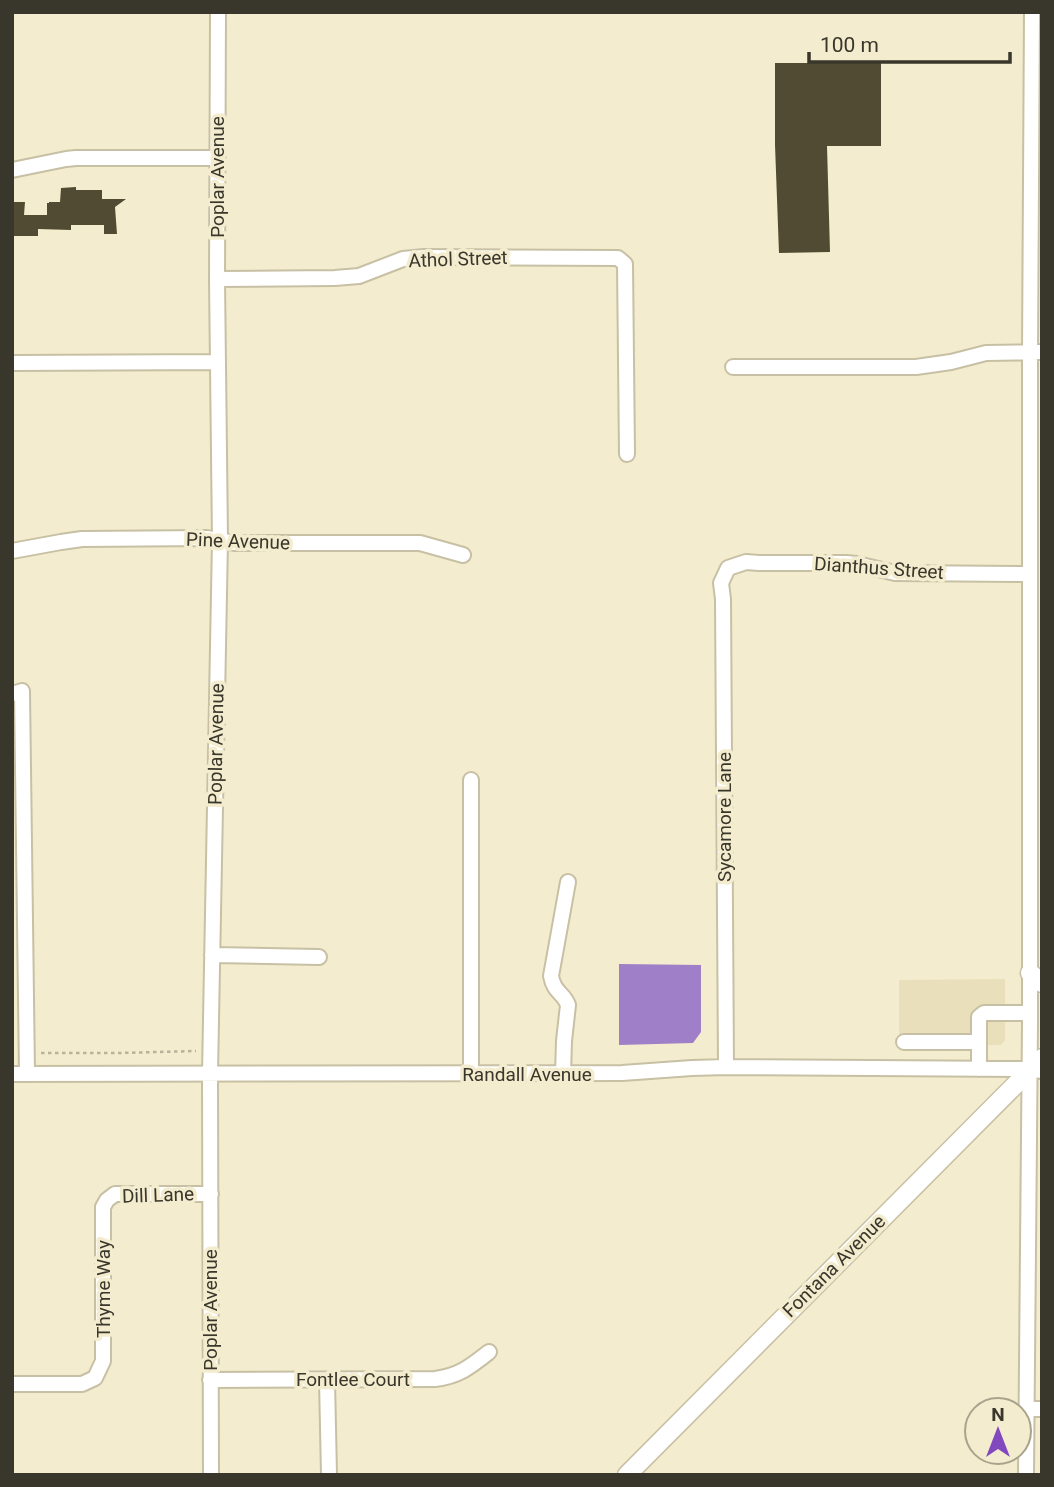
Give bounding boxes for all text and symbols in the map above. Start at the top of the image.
scale bar [809,21,1010,65]
text: 100 m [820,33,879,57]
street label: Poplar Avenue [206,116,229,238]
street label: Athol Street [408,246,508,272]
street label: Pine Avenue [186,528,290,554]
street label: Dianthus Street [813,552,945,584]
street label: Poplar Avenue [203,683,229,805]
street label: Sycamore Lane [713,752,736,882]
street label: Randall Avenue [462,1063,592,1086]
street label: Dill Lane [122,1182,194,1208]
street label: Fontana Avenue [778,1210,890,1322]
street label: Thyme Way [92,1240,115,1338]
street label: Poplar Avenue [199,1249,222,1371]
street label: Fontlee Court [296,1368,410,1391]
north arrow [963,1396,1033,1466]
text: N [991,1403,1005,1426]

